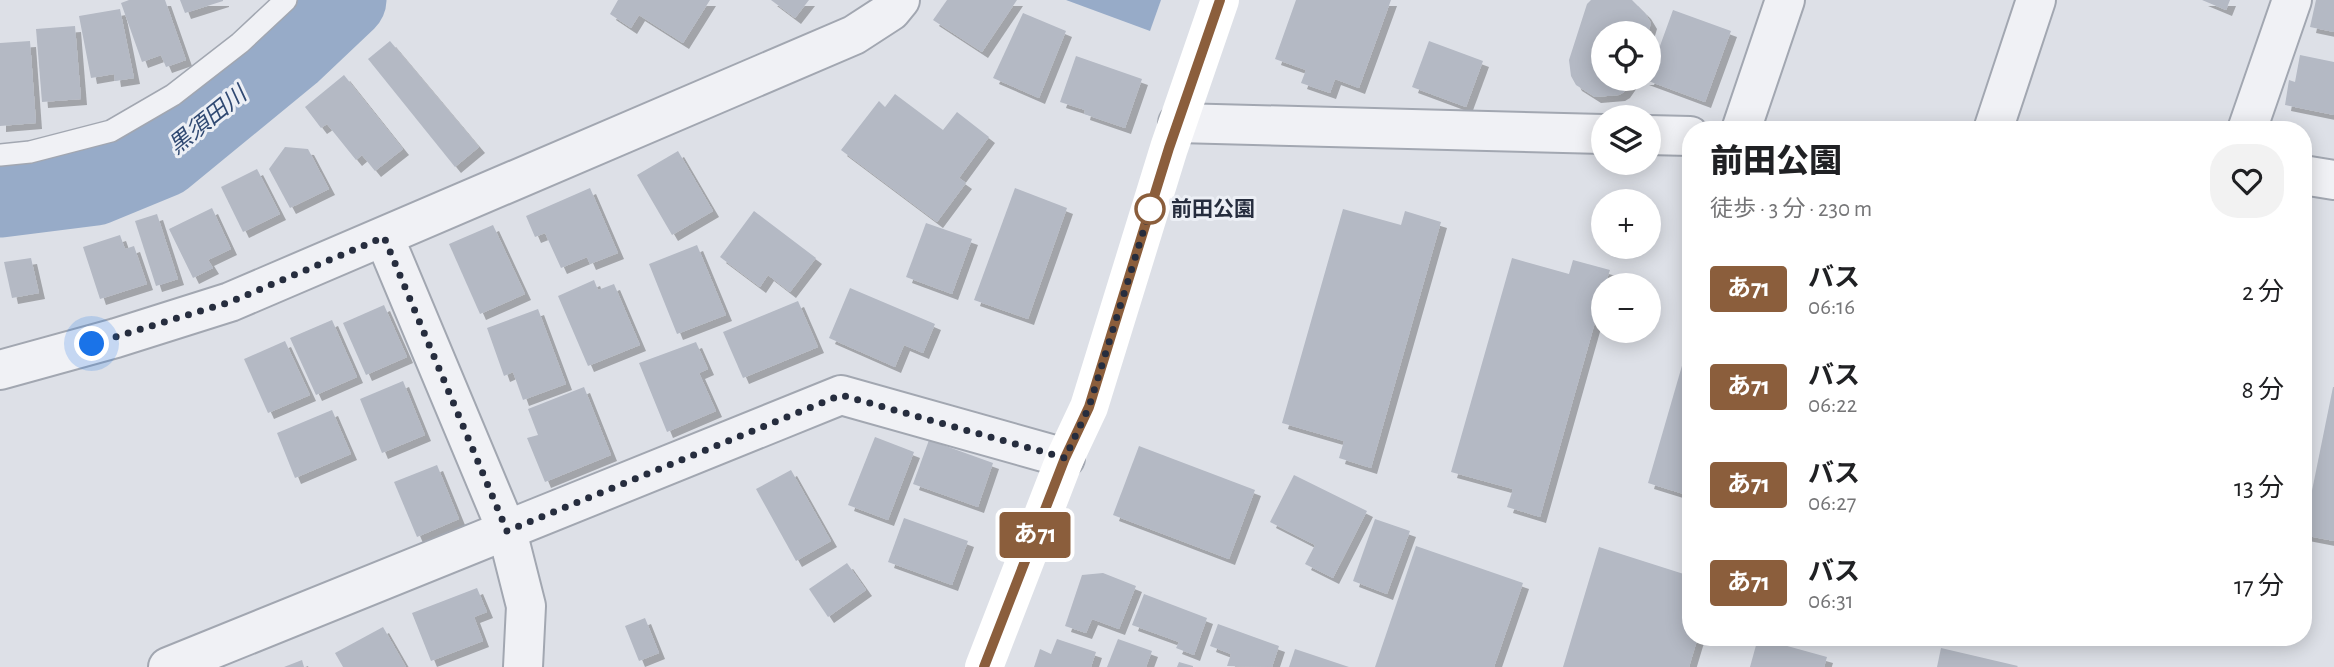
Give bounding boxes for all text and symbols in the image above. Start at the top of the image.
map controls [1591,21,1661,343]
button: locate [1591,21,1661,91]
water label: 黒須田川 [164,80,253,159]
button: layers [1591,105,1661,175]
button: heart [2210,144,2284,218]
text: 前田公園 [1710,146,1842,179]
button: + [1591,189,1661,259]
marker: 前田公園 [1135,194,1165,224]
place label: 前田公園 [1171,197,1255,220]
text: 徒歩 · 3 分 · 230 m [1710,198,1872,221]
text: バス [1808,265,1860,291]
button: − [1591,273,1661,343]
text: あ71 [1727,277,1770,301]
text: 2 分 [2242,279,2284,305]
text: 06:16 [1808,296,1855,319]
your location [74,326,109,361]
text: バス [1808,363,1860,389]
text: あ71 [1727,375,1770,399]
text: 8 分 [2241,377,2284,403]
text: 06:22 [1808,394,1857,417]
text: バス [1808,461,1860,487]
text: あ71 [1727,473,1770,497]
text: 13 分 [2234,475,2284,501]
text: 06:27 [1808,492,1856,515]
line badge: あ71 [995,512,1075,558]
text: あ71 [1013,523,1057,547]
text: バス [1808,559,1860,585]
text: あ71 [1727,571,1770,595]
text: 17 分 [2234,573,2284,599]
text: 06:31 [1808,590,1854,613]

